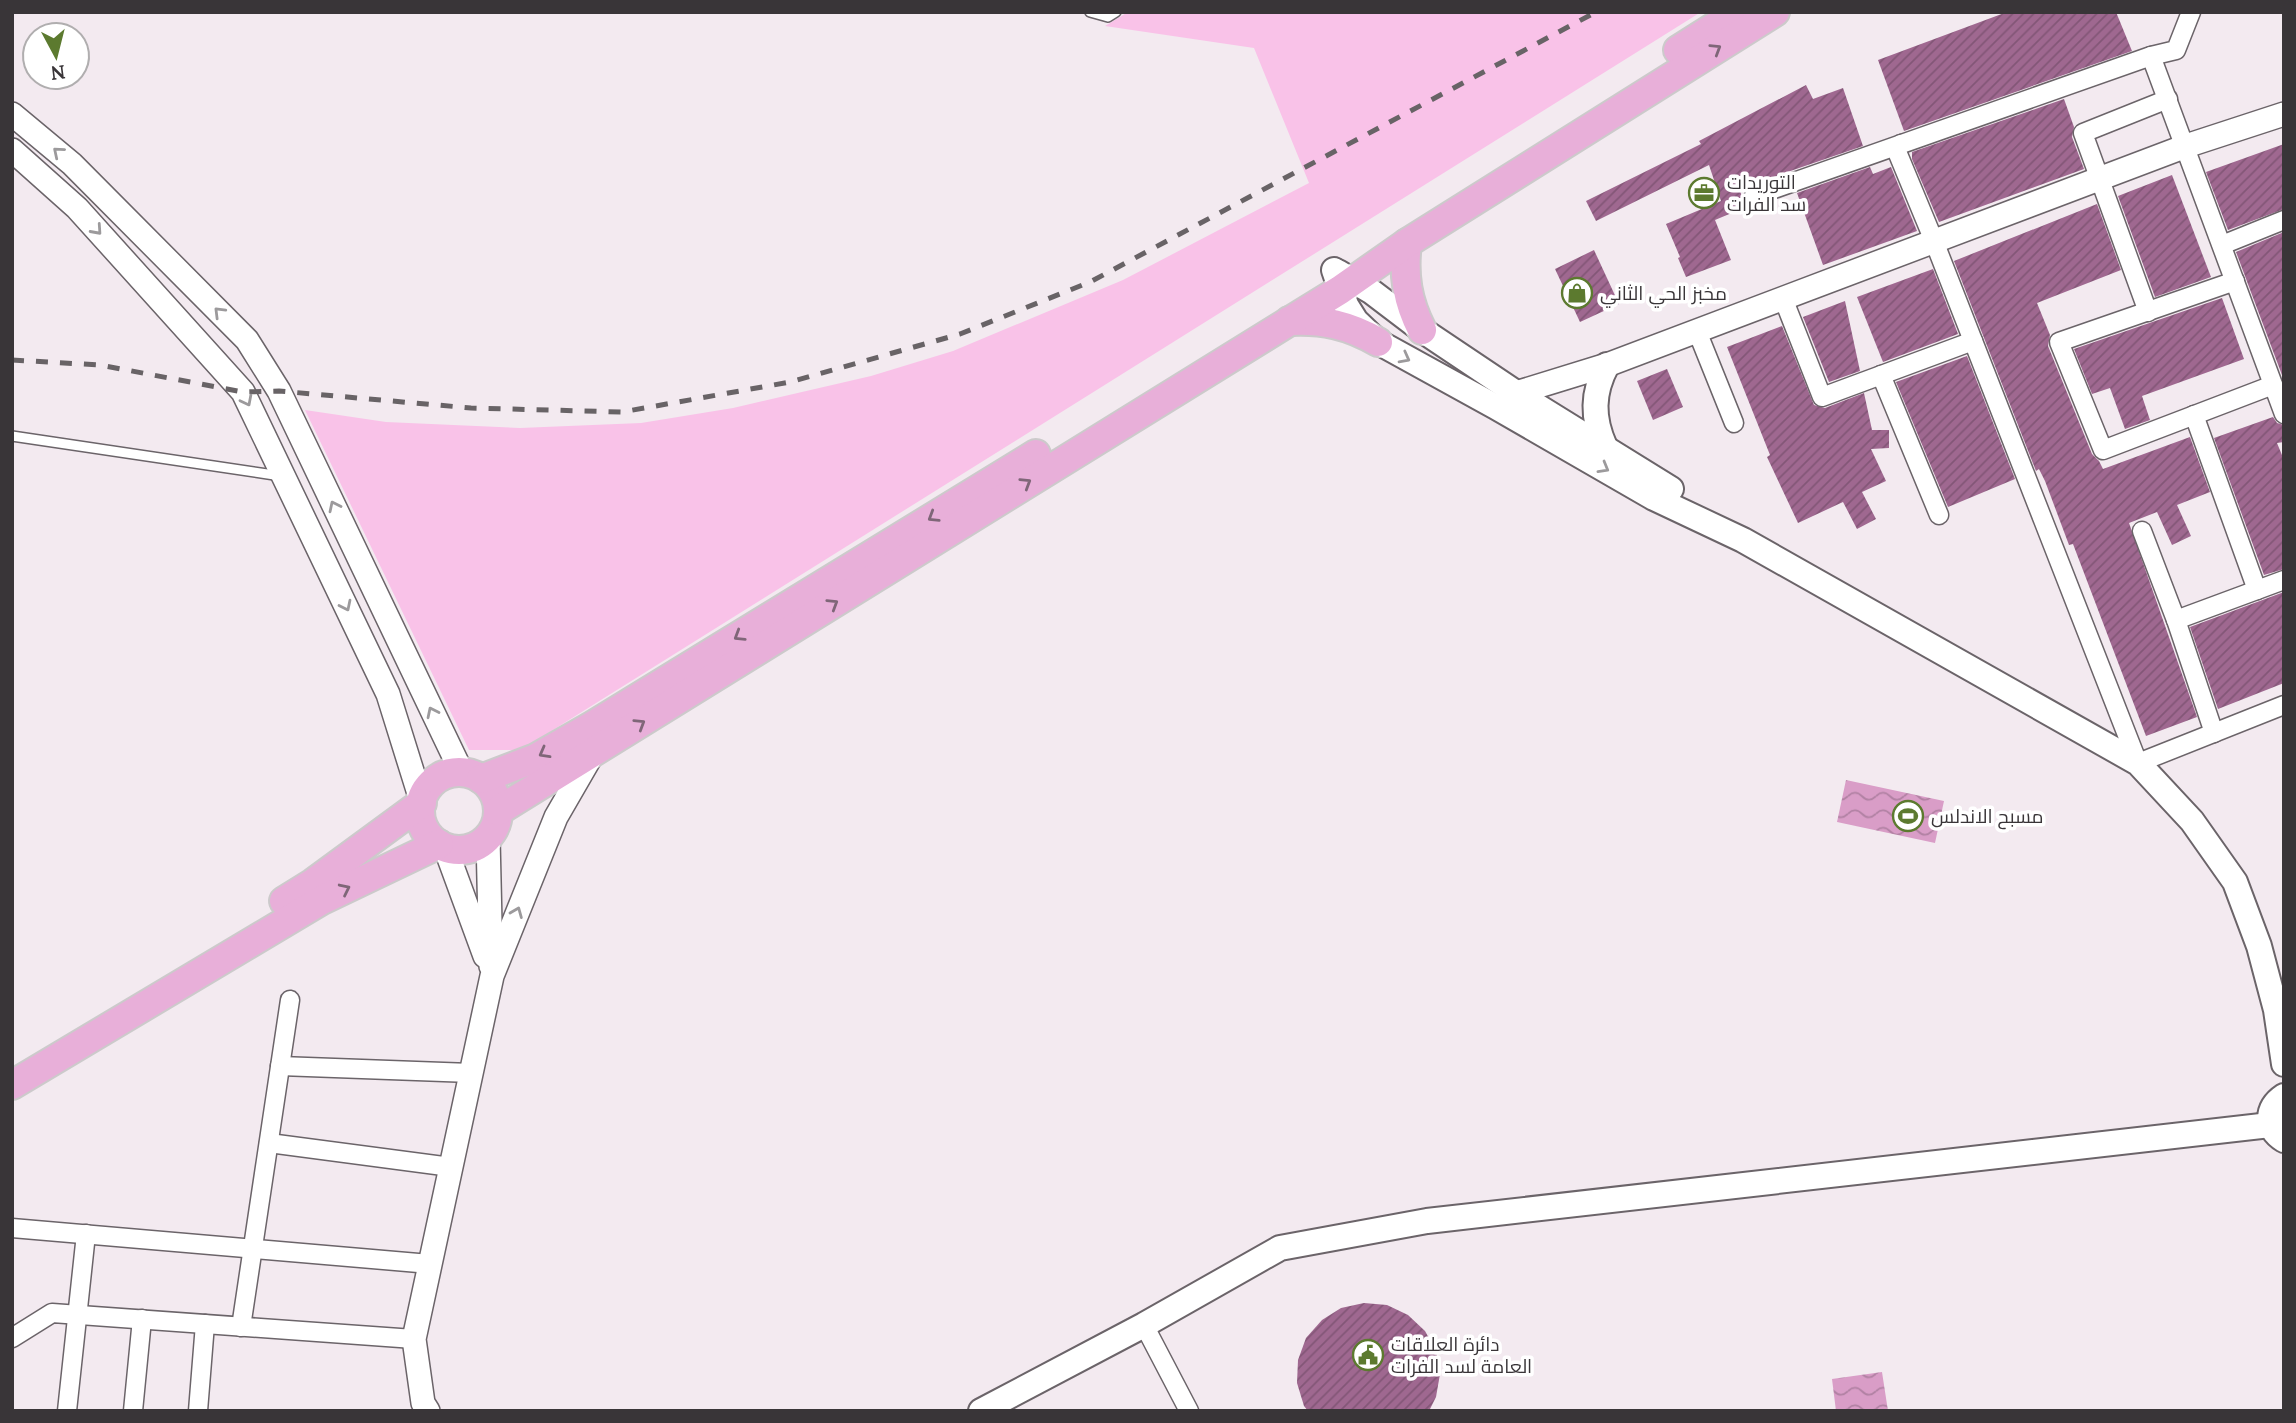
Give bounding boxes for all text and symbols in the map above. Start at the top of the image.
north arrow [21,21,91,91]
one-way arrow [1708,45,1721,58]
text: N [49,60,67,86]
one-way arrow [53,148,66,160]
place label: التوريدات سد الفرات [1727,170,1806,216]
office icon: التوريدات سد الفرات [1687,176,1721,210]
one-way arrow [89,222,101,235]
shop icon: مخبز الحي الثاني [1560,276,1594,310]
place label: مخبز الحي الثاني [1600,281,1727,308]
one-way arrow [215,307,228,320]
one-way arrow [1398,349,1410,363]
one-way arrow [238,394,252,406]
one-way arrow [1596,460,1609,473]
one-way arrow [1018,479,1031,492]
one-way arrow [328,501,342,513]
one-way arrow [927,509,940,522]
one-way arrow [337,599,351,611]
one-way arrow [825,599,838,612]
one-way arrow [734,628,747,641]
one-way arrow [427,706,441,719]
one-way arrow [632,720,645,733]
one-way arrow [539,745,551,759]
sports icon: مسبح الاندلس [1891,799,1925,833]
place label: مسبح الاندلس [1931,804,2044,830]
one-way arrow [338,883,350,897]
one-way arrow [509,907,523,919]
place label: دائرة العلاقات العامة لسد الفرات [1391,1332,1532,1378]
public building icon: دائرة العلاقات العامة لسد الفرات [1351,1338,1385,1372]

